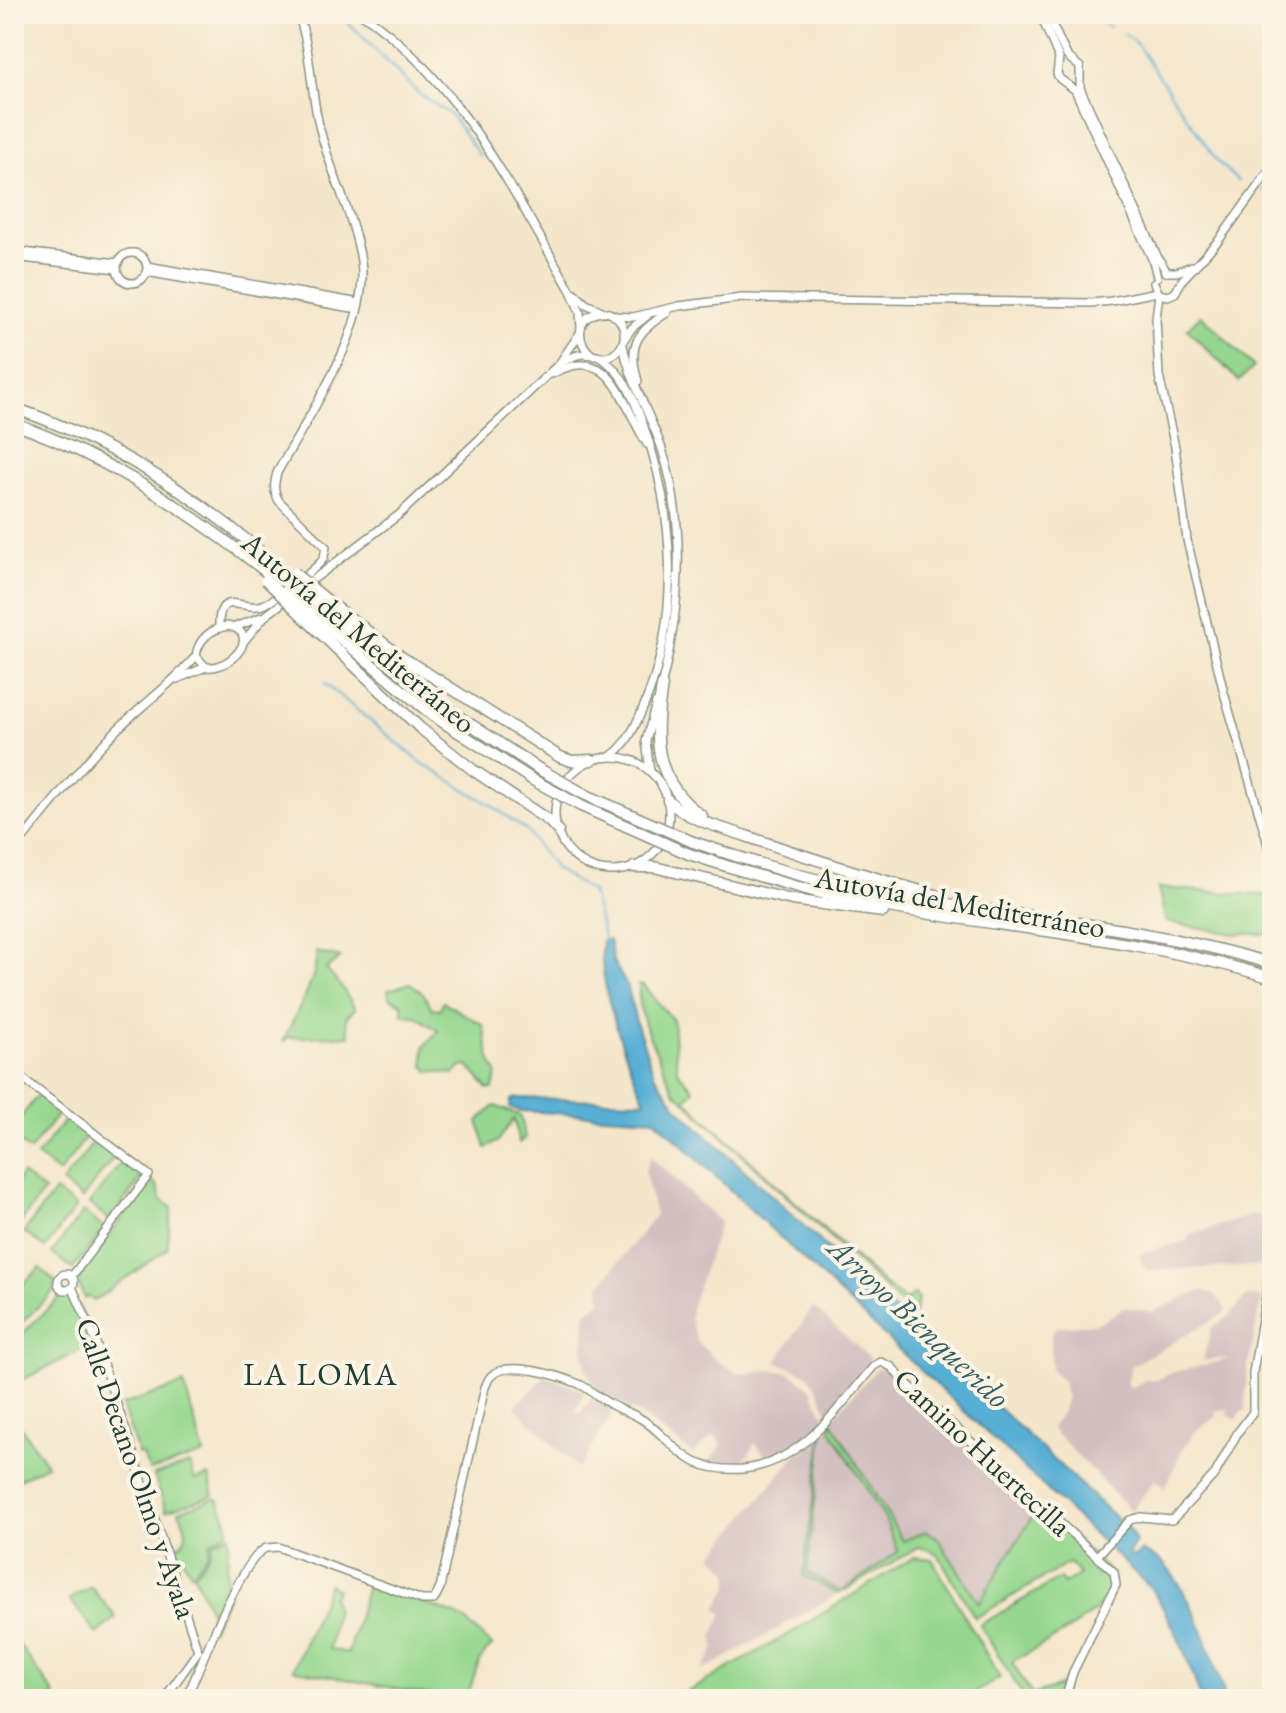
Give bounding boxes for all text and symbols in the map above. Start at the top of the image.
street label: Autovía del Mediterráneo [233,522,484,742]
street label: Autovía del Mediterráneo [811,857,1108,947]
water label: Arroyo Bienquerido [817,1225,1019,1417]
street label: Calle Decano Olmo y Ayala [67,1312,207,1624]
district label: LA LOMA [243,1353,399,1395]
street label: Camino Huertecilla [886,1360,1080,1544]

